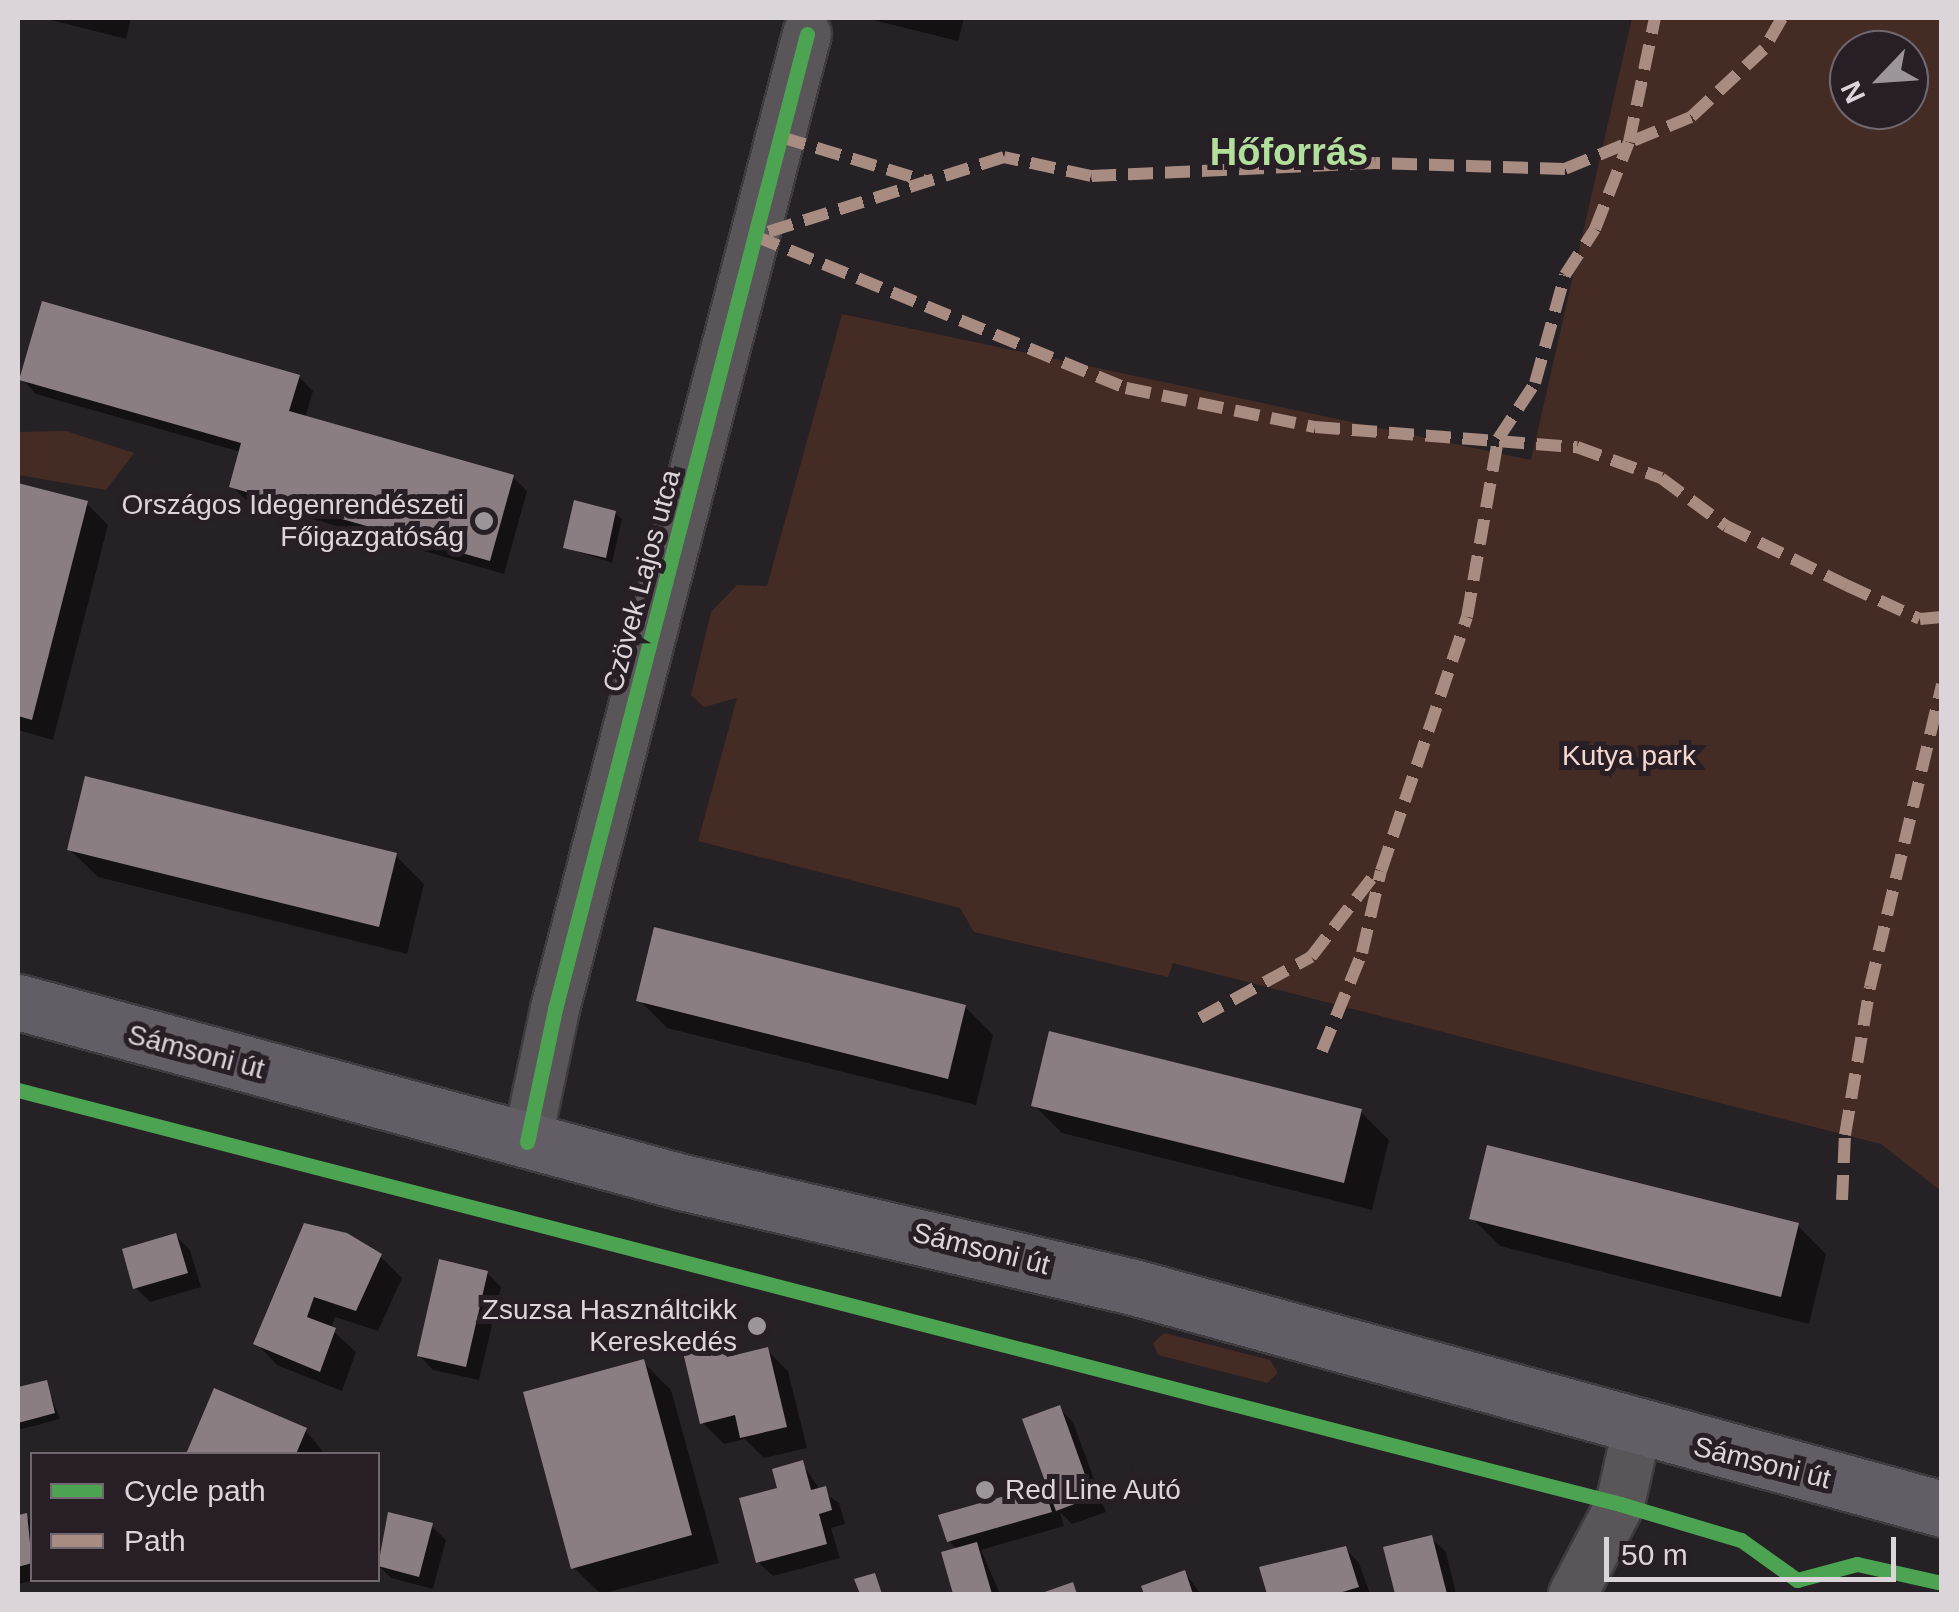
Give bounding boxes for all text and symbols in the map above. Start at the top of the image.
north arrow [1829,30,1929,130]
text: N [1835,76,1871,108]
district label: Hőforrás [1210,130,1368,176]
street label: Czövek Lajos utca [596,466,688,696]
place label: Országos Idegenrendészeti Főigazgatóság [122,488,464,554]
marker: Országos Idegenrendészeti Főigazgatóság [473,510,495,532]
park label: Kutya park [1562,739,1696,773]
street label: Sámsoni út [124,1018,268,1086]
street label: Sámsoni út [909,1216,1053,1282]
place label: Zsuzsa Használtcikk Kereskedés [482,1293,737,1359]
marker: Zsuzsa Használtcikk Kereskedés [746,1315,768,1337]
street label: Sámsoni út [1690,1430,1834,1496]
legend [30,1452,380,1582]
place label: Red Line Autó [1005,1473,1182,1507]
text: Cycle path [124,1474,266,1507]
marker: Red Line Autó [974,1479,996,1501]
scale bar [1609,1517,1902,1579]
text: Path [124,1524,186,1557]
text: 50 m [1621,1538,1688,1571]

